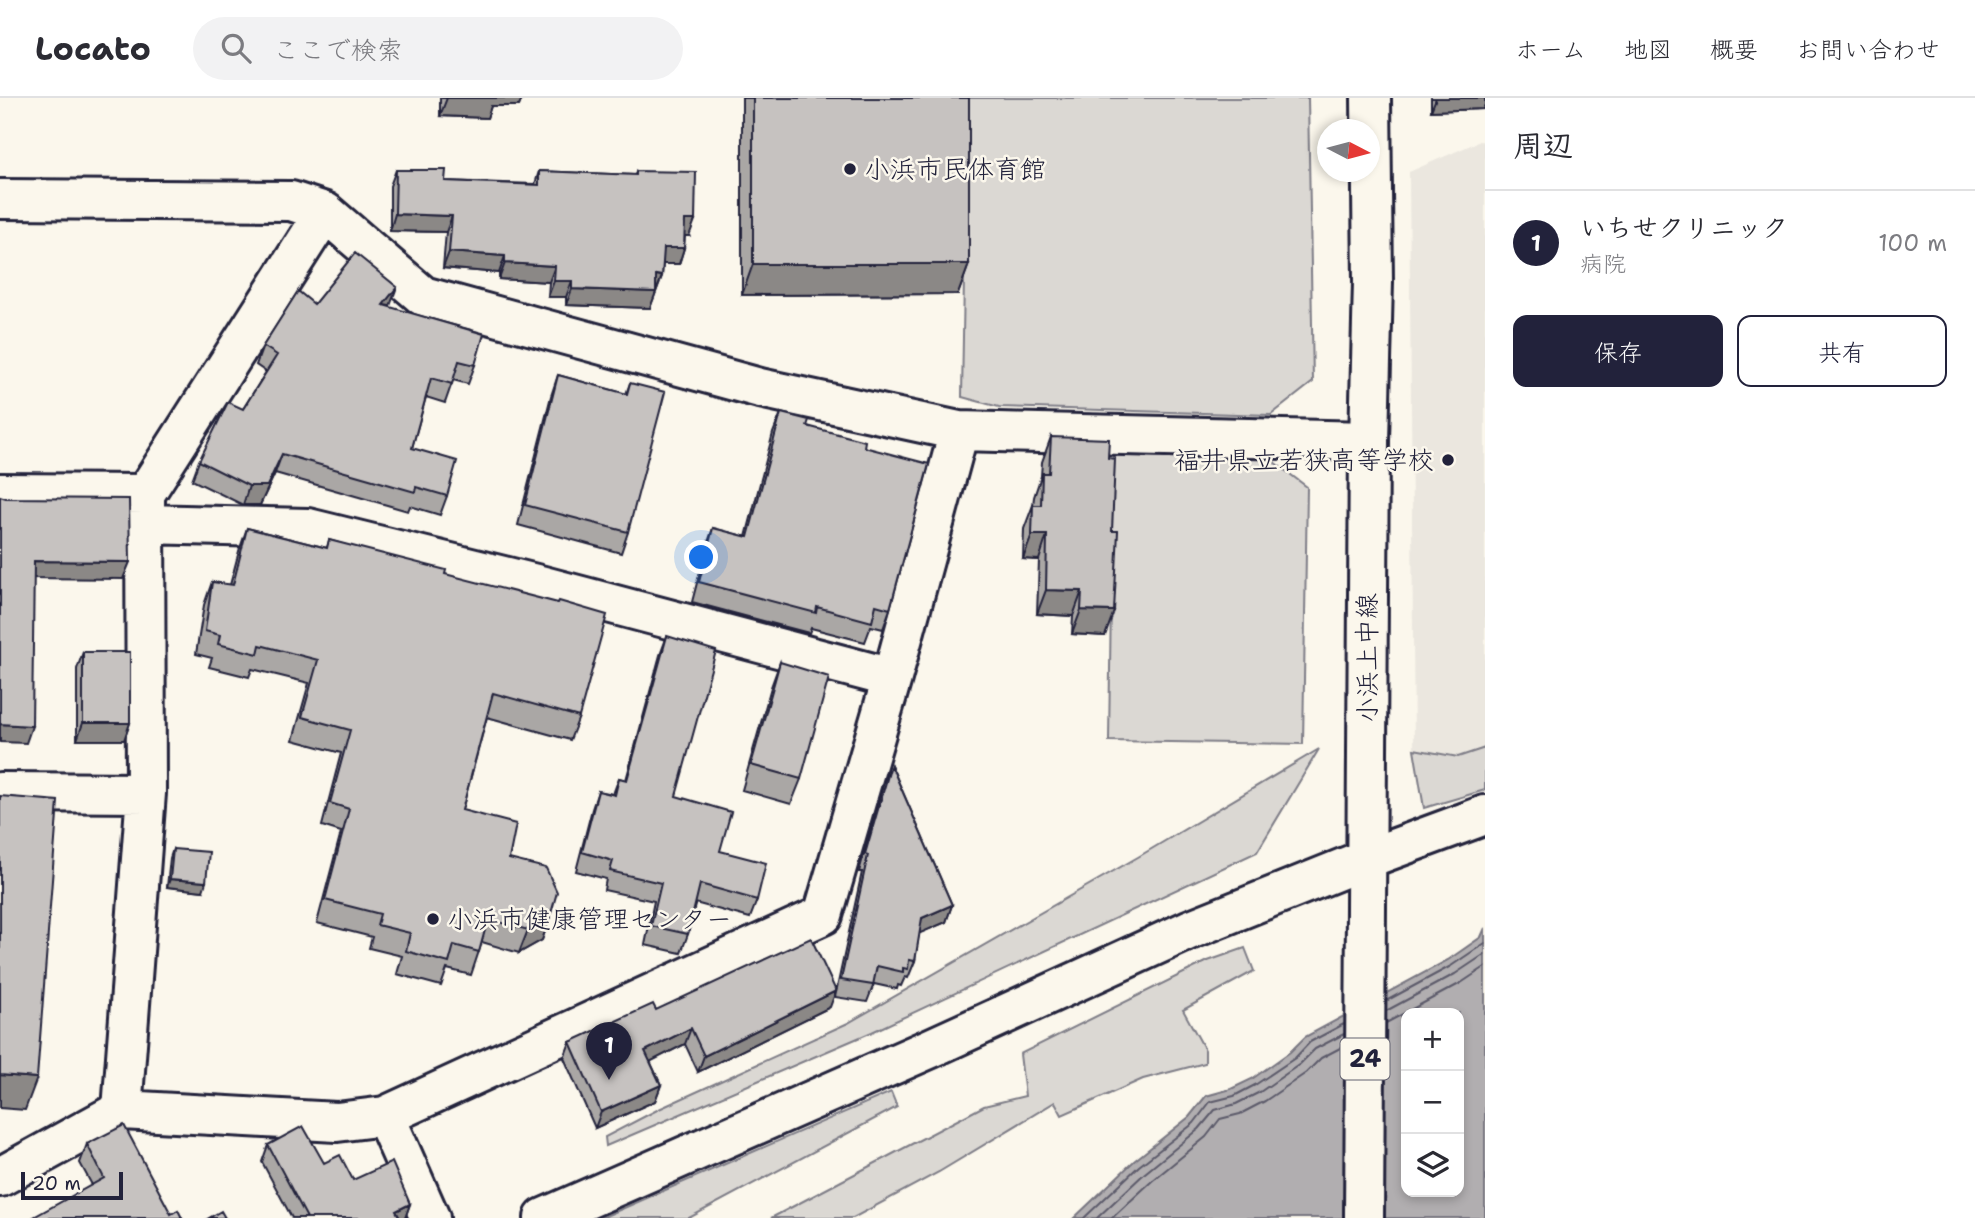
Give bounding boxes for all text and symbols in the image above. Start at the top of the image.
search box [193,17,683,80]
text: Locato [35,26,151,71]
icon: search [217,29,255,67]
text: ここで検索 [273,32,403,67]
text: ホーム [1515,34,1586,66]
text: 地図 [1624,34,1672,66]
text: 概要 [1710,34,1758,66]
text: お問い合わせ [1796,34,1940,66]
north arrow [1317,119,1380,182]
text: 周辺 [1513,125,1573,166]
place label: 小浜市民体育館 [864,151,1046,186]
marker: 小浜市民体育館 [842,161,858,177]
text: いちせクリニック [1580,210,1788,245]
text: 1 [1531,228,1541,258]
text: 100 m [1878,228,1947,258]
text: 病院 [1580,249,1626,279]
button: 保存 [1513,315,1723,387]
button: 共有 [1737,315,1947,387]
place label: 福井県立若狭高等学校 [1174,442,1434,477]
marker: 福井県立若狭高等学校 [1440,452,1456,468]
your location [684,540,718,574]
street label: 小浜上中線 [1349,593,1384,723]
place label: 小浜市健康管理センター [447,901,732,936]
marker: 小浜市健康管理センター [425,911,441,927]
map controls [1401,1008,1464,1197]
button: + [1401,1008,1464,1071]
pin: 1 [586,1022,632,1080]
road number: 24 [1340,1038,1390,1079]
button: − [1401,1071,1464,1134]
button: layers [1401,1134,1464,1197]
scale bar [21,1169,122,1201]
text: 20 m [32,1171,81,1196]

